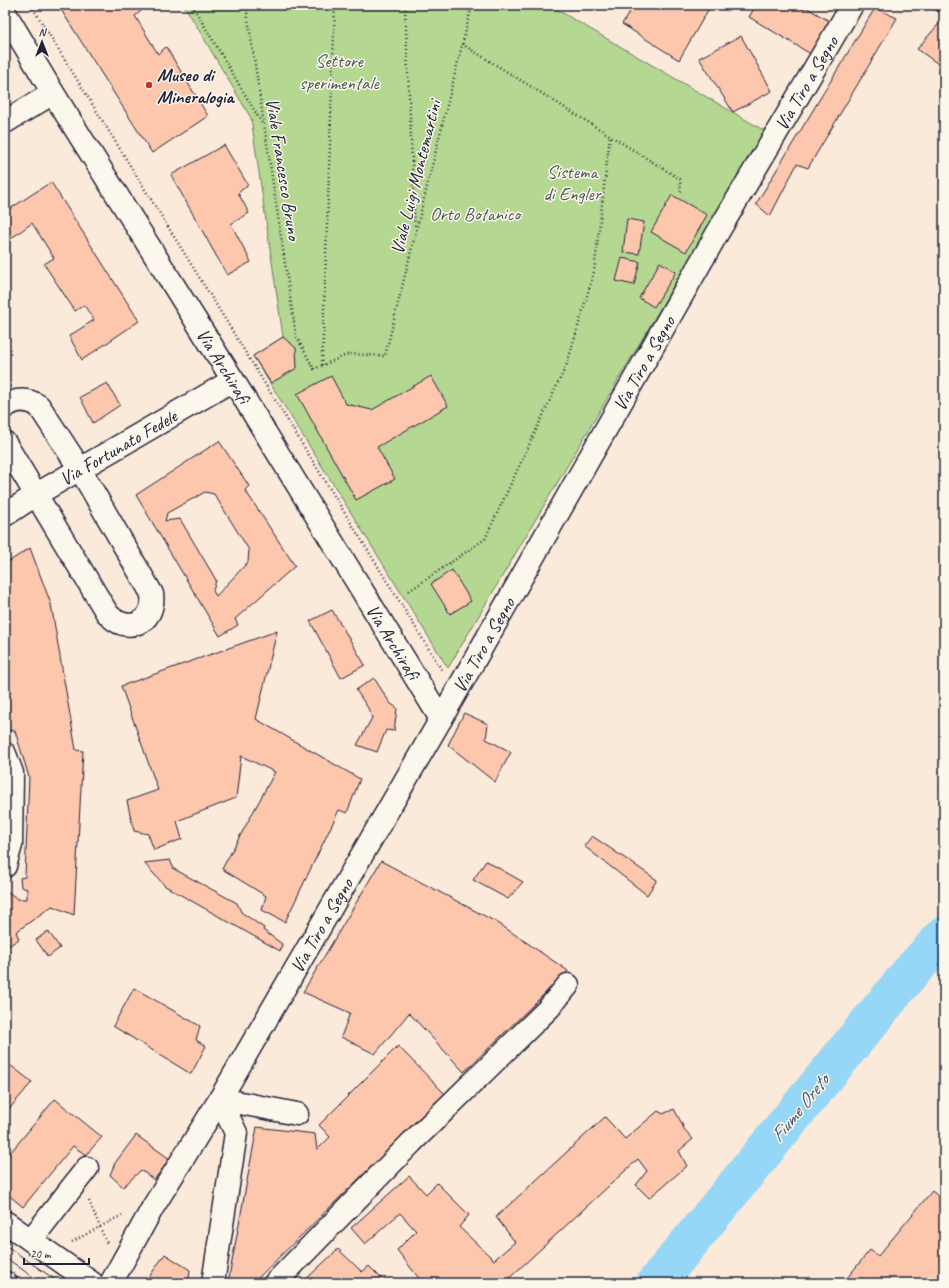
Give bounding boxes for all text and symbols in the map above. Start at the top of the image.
north arrow [22,22,62,62]
text: N [39,25,48,39]
street label: Via Tiro a Segno [770,31,845,135]
park label: Settore sperimentale [299,49,381,95]
place label: Museo di Mineralogia [157,63,236,109]
marker: Museo di Mineralogia [144,80,154,90]
street label: Viale Luigi Montemartini [385,95,447,257]
street label: Viale Francesco Bruno [260,96,306,244]
park label: Sistema di Engler [543,160,602,206]
park label: Orto Botanico [430,202,522,226]
street label: Via Tiro a Segno [608,311,681,415]
street label: Via Archirafi [191,324,257,410]
street label: Via Fortunato Fedele [56,403,183,491]
street label: Via Tiro a Segno [448,592,521,697]
street label: Via Archirafi [360,600,426,686]
street label: Via Tiro a Segno [285,873,359,977]
water label: Fiume Oreto [764,1066,837,1147]
scale bar [24,1240,89,1266]
text: 20 m [30,1246,52,1262]

